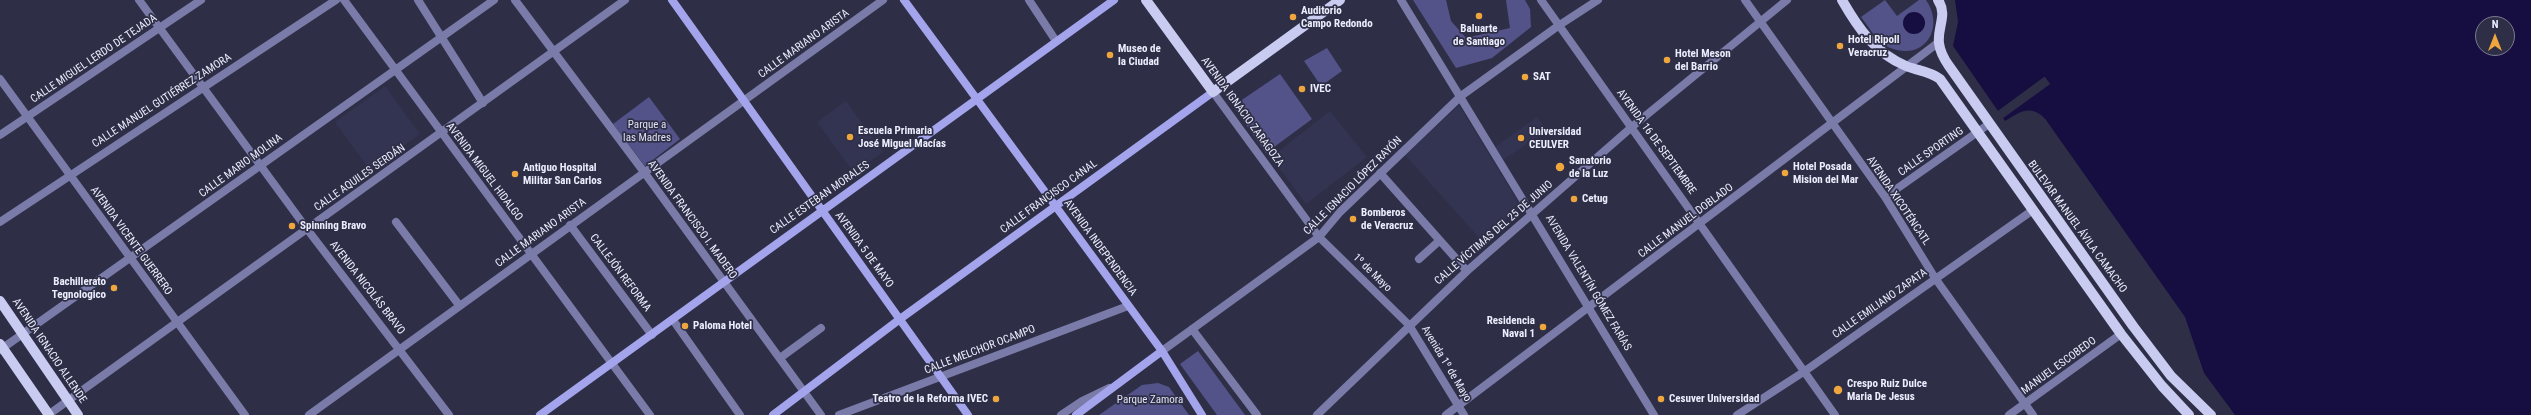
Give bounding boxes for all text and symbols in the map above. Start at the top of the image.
place label: Auditorio Campo Redondo [1301,4,1373,30]
street label: CALLE MARIANO ARISTA [756,7,852,81]
marker: Baluarte de Santiago [1474,11,1484,21]
street label: CALLE MIGUEL LERDO DE TEJADA [28,12,160,106]
marker: Auditorio Campo Redondo [1288,12,1298,22]
north arrow [2475,16,2515,56]
text: N [2492,18,2498,31]
place label: Baluarte de Santiago [1453,22,1505,48]
place label: Hotel Ripoll Veracruz [1848,33,1899,59]
marker: Hotel Ripoll Veracruz [1835,41,1845,51]
place label: Museo de la Ciudad [1118,42,1161,68]
place label: Hotel Meson del Barrio [1675,47,1731,73]
marker: Museo de la Ciudad [1105,50,1115,60]
street label: CALLE MANUEL GUTIÉRREZ ZAMORA [90,51,234,151]
street label: AVENIDA IGNACIO ZARAGOZA [1198,55,1286,169]
marker: Hotel Meson del Barrio [1662,55,1672,65]
place label: SAT [1533,70,1551,84]
marker: SAT [1520,72,1530,82]
place label: IVEC [1310,82,1331,96]
marker: IVEC [1297,84,1307,94]
street label: AVENIDA 16 DE SEPTIEMBRE [1613,87,1699,197]
park label: Parque a las Madres [623,118,671,144]
street label: AVENIDA MIGUEL HIDALGO [443,120,525,224]
place label: Escuela Primaria José Miguel Macías [858,124,946,150]
place label: Universidad CEULVER [1529,125,1581,151]
street label: CALLE SPORTING [1896,125,1966,179]
street label: CALLE MARIO MOLINA [197,131,285,201]
marker: Escuela Primaria José Miguel Macías [845,132,855,142]
marker: Universidad CEULVER [1516,133,1526,143]
street label: CALLE IGNACIO LÓPEZ RAYÓN [1301,134,1405,238]
street label: CALLE AQUILES SERDÁN [312,142,408,214]
place label: Sanatorio de la Luz [1569,154,1611,180]
street label: AVENIDA XICOTÉNCATL [1863,154,1933,248]
street label: CALLE FRANCISCO CANAL [998,157,1100,237]
street label: AVENIDA FRANCISCO I. MADERO [644,158,740,282]
street label: BULEVAR MANUEL ÁVILA CAMACHO [2025,158,2129,296]
street label: CALLE ESTEBAN MORALES [768,159,872,237]
place label: Hotel Posada Mision del Mar [1793,160,1858,186]
place label: Antiguo Hospital Militar San Carlos [523,161,602,187]
marker: Sanatorio de la Luz [1554,161,1566,173]
marker: Hotel Posada Mision del Mar [1780,168,1790,178]
marker: Antiguo Hospital Militar San Carlos [510,169,520,179]
street label: CALLE VÍCTIMAS DEL 25 DE JUNIO [1432,178,1556,288]
street label: CALLE MANUEL DOBLADO [1636,181,1736,261]
street label: AVENIDA VICENTE GUERRERO [87,184,175,298]
place label: Cetug [1582,192,1608,206]
marker: Cetug [1569,194,1579,204]
street label: CALLE MARIANO ARISTA [493,196,589,270]
street label: AVENIDA INDEPENDENCIA [1061,197,1139,299]
place label: Bomberos de Veracruz [1361,206,1413,232]
street label: AVENIDA 5 DE MAYO [832,209,896,291]
street label: AVENIDA VALENTÍN GÓMEZ FARÍAS [1542,213,1634,353]
marker: Bomberos de Veracruz [1348,214,1358,224]
place label: Spinning Bravo [300,219,366,233]
marker: Spinning Bravo [287,221,297,231]
street label: CALLEJÓN REFORMA [587,232,653,314]
street label: AVENIDA NICOLÁS BRAVO [326,239,408,337]
street label: 1º de Mayo [1350,251,1394,295]
street label: CALLE EMILIANO ZAPATA [1830,266,1930,342]
place label: Bachillerato Tegnologico [52,275,106,301]
marker: Bachillerato Tegnologico [109,283,119,293]
street label: AVENIDA IGNACIO ALLENDE [9,296,89,406]
place label: Residencia Naval 1 [1487,314,1535,340]
place label: Paloma Hotel [693,319,752,333]
marker: Paloma Hotel [680,321,690,331]
marker: Residencia Naval 1 [1538,322,1548,332]
street label: CALLE MELCHOR OCAMPO [923,323,1037,377]
street label: Avenida 1º de Mayo [1418,324,1474,404]
street label: MANUEL ESCOBEDO [2019,334,2099,398]
place label: Crespo Ruiz Dulce Maria De Jesus [1847,377,1927,403]
marker: Crespo Ruiz Dulce Maria De Jesus [1832,384,1844,396]
place label: Teatro de la Reforma IVEC [873,392,988,406]
place label: Cesuver Universidad [1669,392,1759,406]
park label: Parque Zamora [1117,393,1183,407]
marker: Teatro de la Reforma IVEC [991,394,1001,404]
marker: Cesuver Universidad [1656,394,1666,404]

